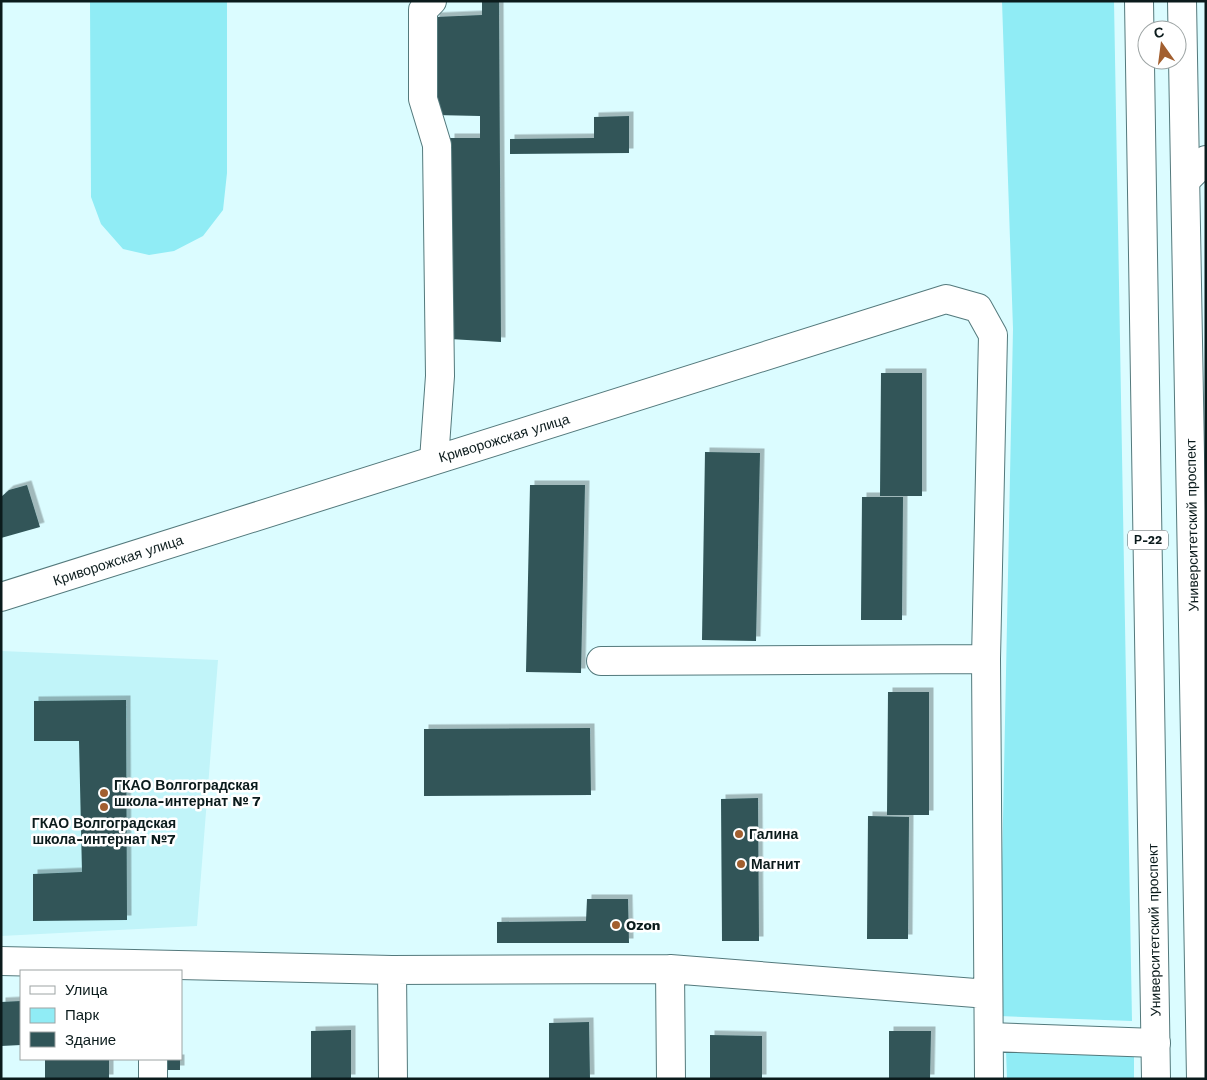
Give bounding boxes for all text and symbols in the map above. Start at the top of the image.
north arrow [1137,20,1187,70]
text: С [1152,23,1166,41]
street label: Криворожская улица [437,410,571,465]
street label: Университетский проспект [1182,438,1202,612]
road number: Р-22 [1128,530,1168,550]
street label: Криворожская улица [51,531,185,589]
place label: ГКАО Волгоградская школа-интернат № 7 [114,777,261,809]
marker: ГКАО Волгоградская школа-интернат № 7 [98,787,110,799]
marker: ГКАО Волгоградская школа-интернат №7 [98,801,110,813]
place label: ГКАО Волгоградская школа-интернат №7 [32,815,176,847]
place label: Галина [749,826,798,842]
marker: Галина [733,828,745,840]
street label: Университетский проспект [1144,843,1164,1017]
place label: Магнит [751,856,801,872]
marker: Магнит [735,858,747,870]
place label: Ozon [626,917,661,933]
marker: Ozon [610,919,622,931]
legend [20,970,182,1060]
text: Улица [65,981,108,999]
text: Парк [65,1006,99,1024]
text: Здание [65,1031,116,1049]

